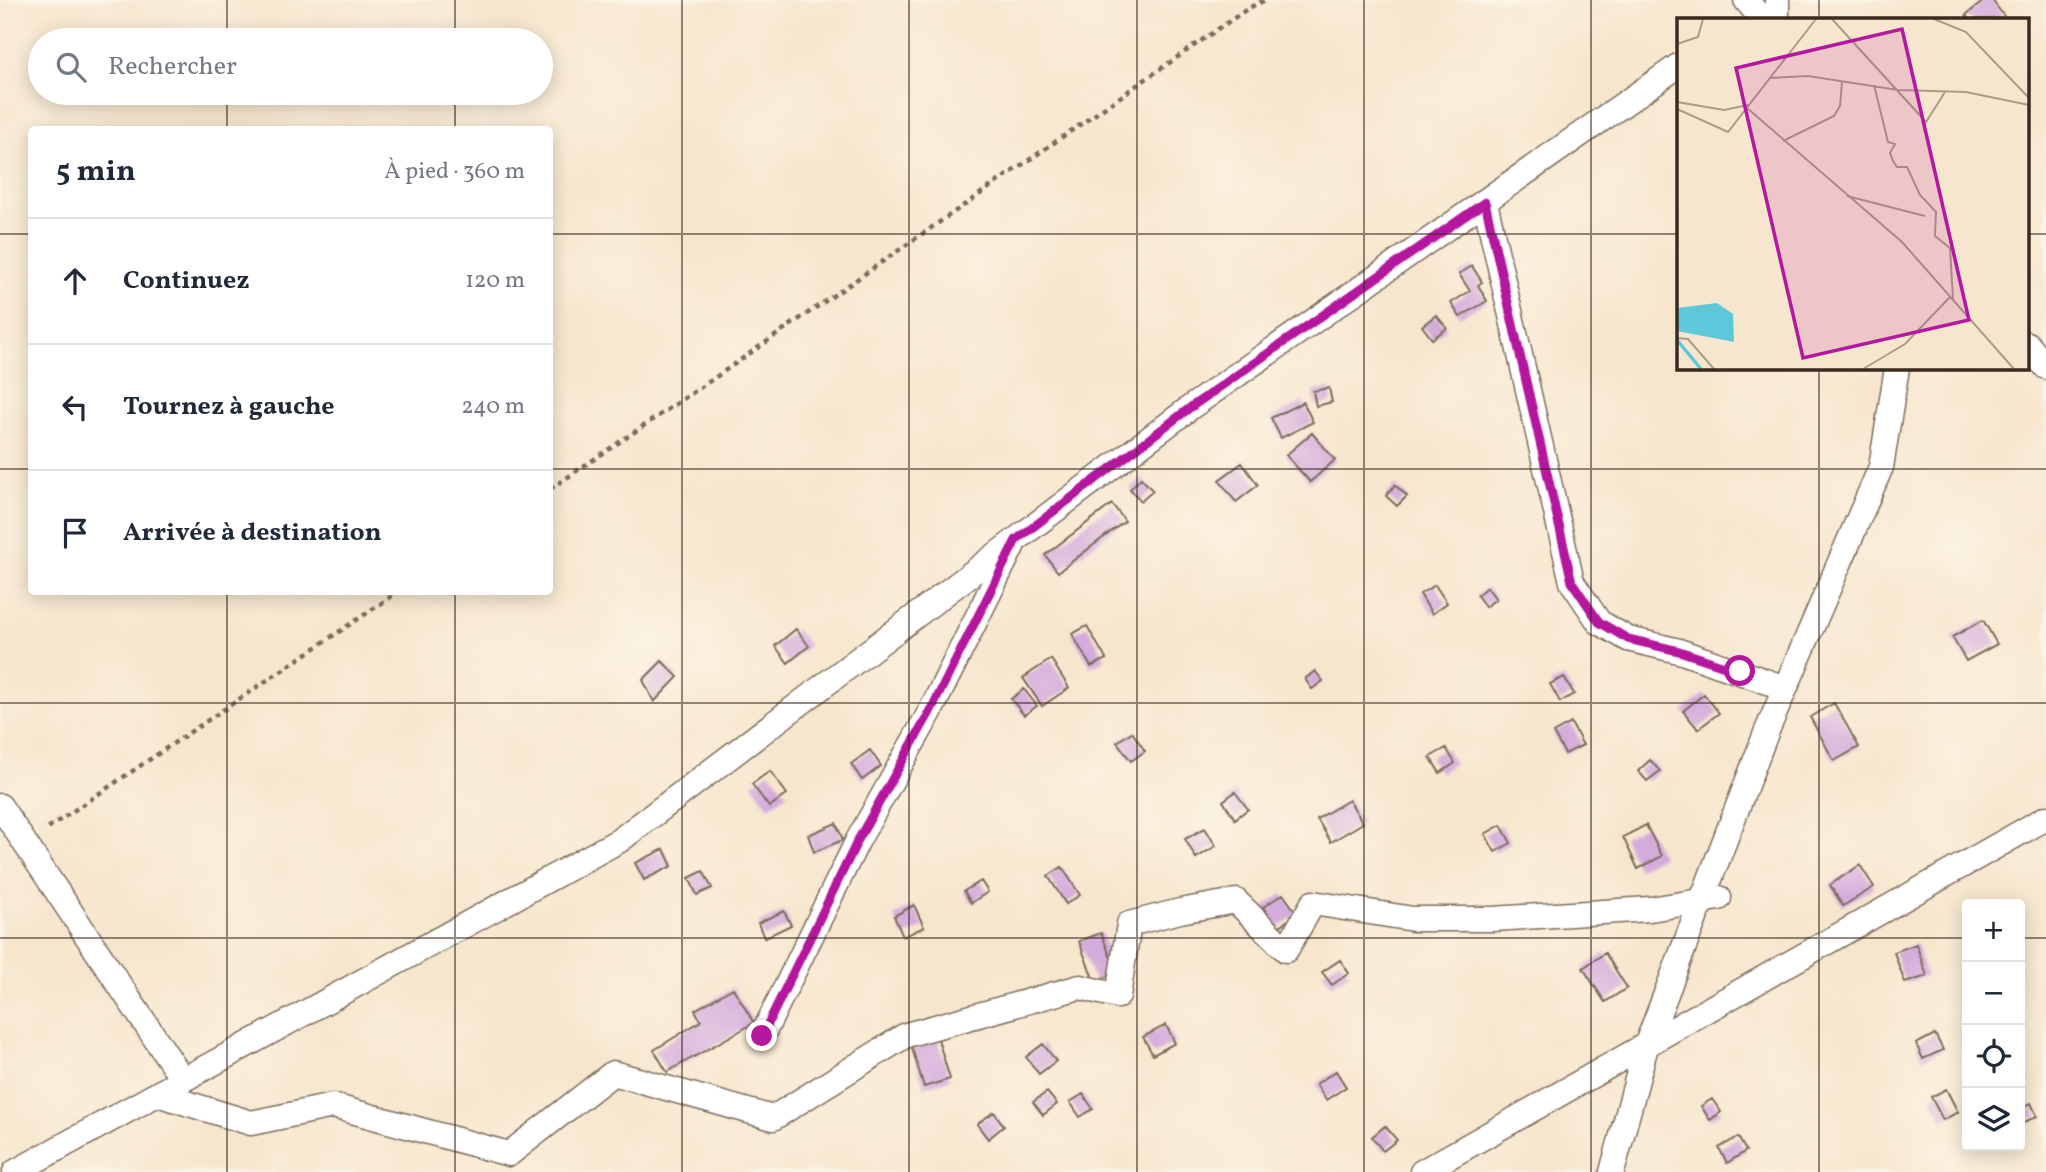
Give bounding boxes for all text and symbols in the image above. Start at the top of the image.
inset map [1677,18,2028,369]
search box [28,28,553,105]
icon: search [52,48,90,86]
text: Rechercher [108,49,237,85]
text: 5 min [56,151,136,193]
text: À pied · 360 m [384,156,525,188]
icon: ahead [56,262,94,300]
text: Continuez [123,263,249,299]
text: 120 m [465,265,525,297]
icon: left [56,388,94,426]
text: Tournez à gauche [123,389,335,425]
text: 240 m [461,391,525,423]
icon: arrive [56,514,94,552]
text: Arrivée à destination [123,515,382,551]
route start [1724,655,1755,686]
map controls [1962,899,2025,1151]
button: + [1962,899,2025,962]
button: − [1962,962,2025,1025]
route end [746,1020,777,1051]
button: locate [1962,1025,2025,1088]
button: layers [1962,1088,2025,1151]

